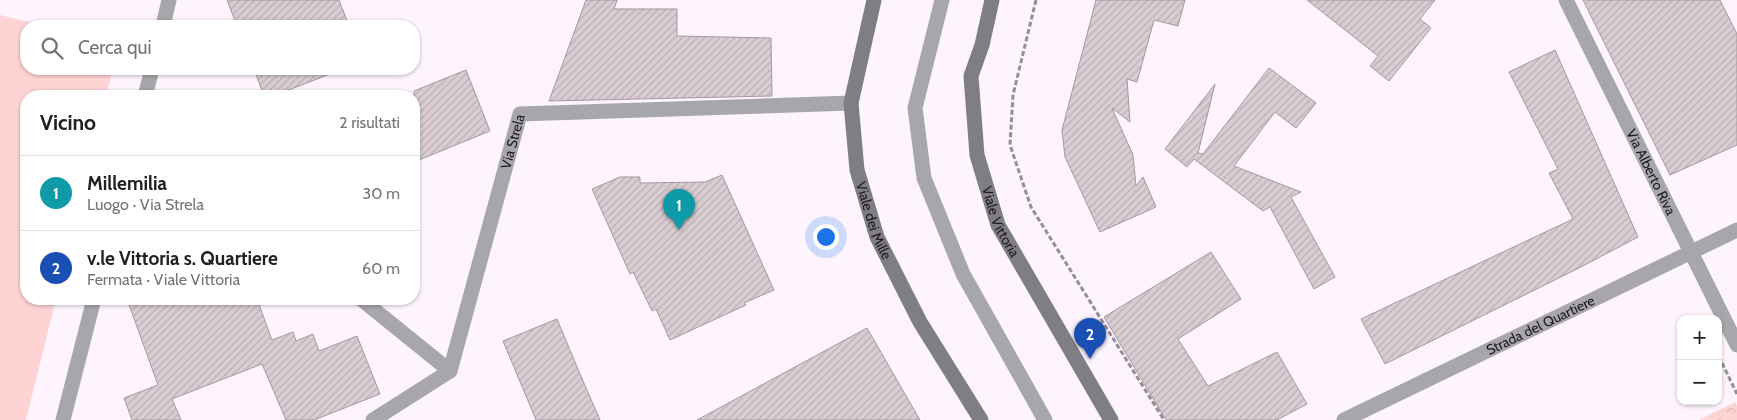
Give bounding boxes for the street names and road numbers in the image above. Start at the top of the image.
street label: Via Strela [496,112,529,171]
street label: Via Alberto Riva [1622,126,1680,218]
street label: Viale dei Mille [852,179,896,262]
street label: Viale Vittoria [978,184,1024,261]
street label: Strada del Quartiere [1483,291,1597,359]

